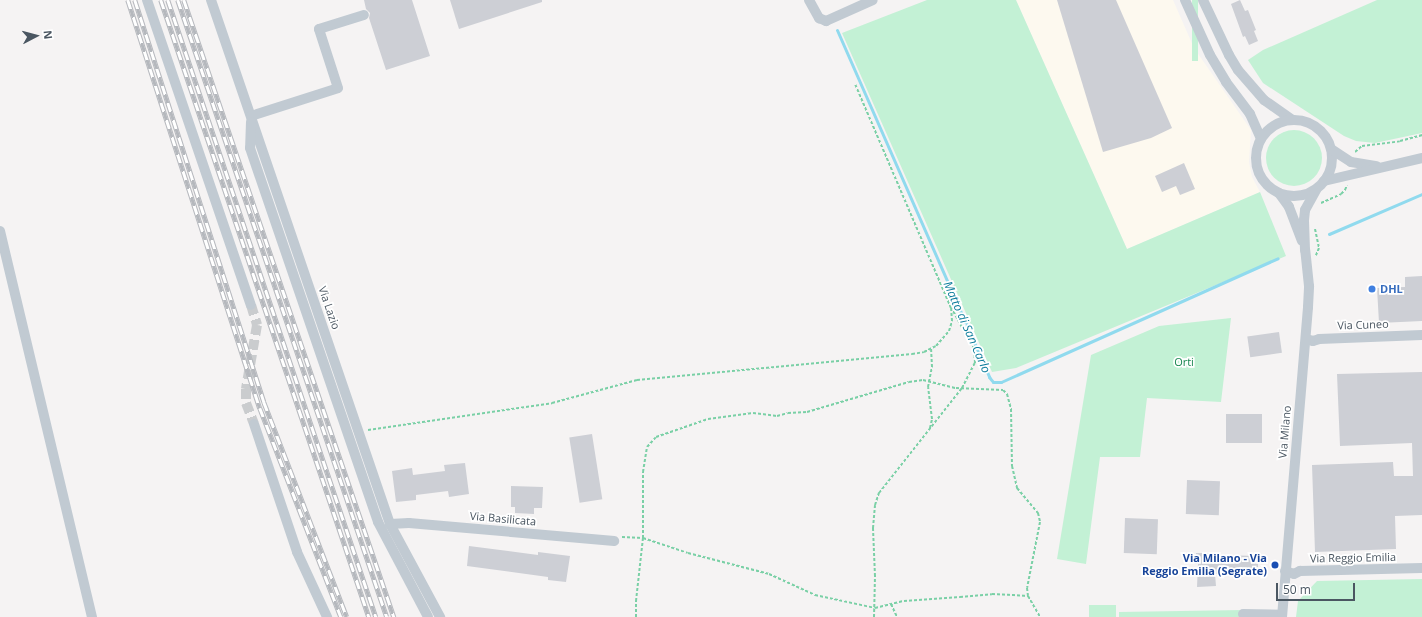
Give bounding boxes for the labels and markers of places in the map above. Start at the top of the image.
place label: DHL [1380,282,1403,296]
marker: DHL [1367,284,1377,294]
place label: Via Milano - Via Reggio Emilia (Segrate) [1142,552,1267,578]
marker: Via Milano - Via Reggio Emilia (Segrate) [1270,560,1280,570]

